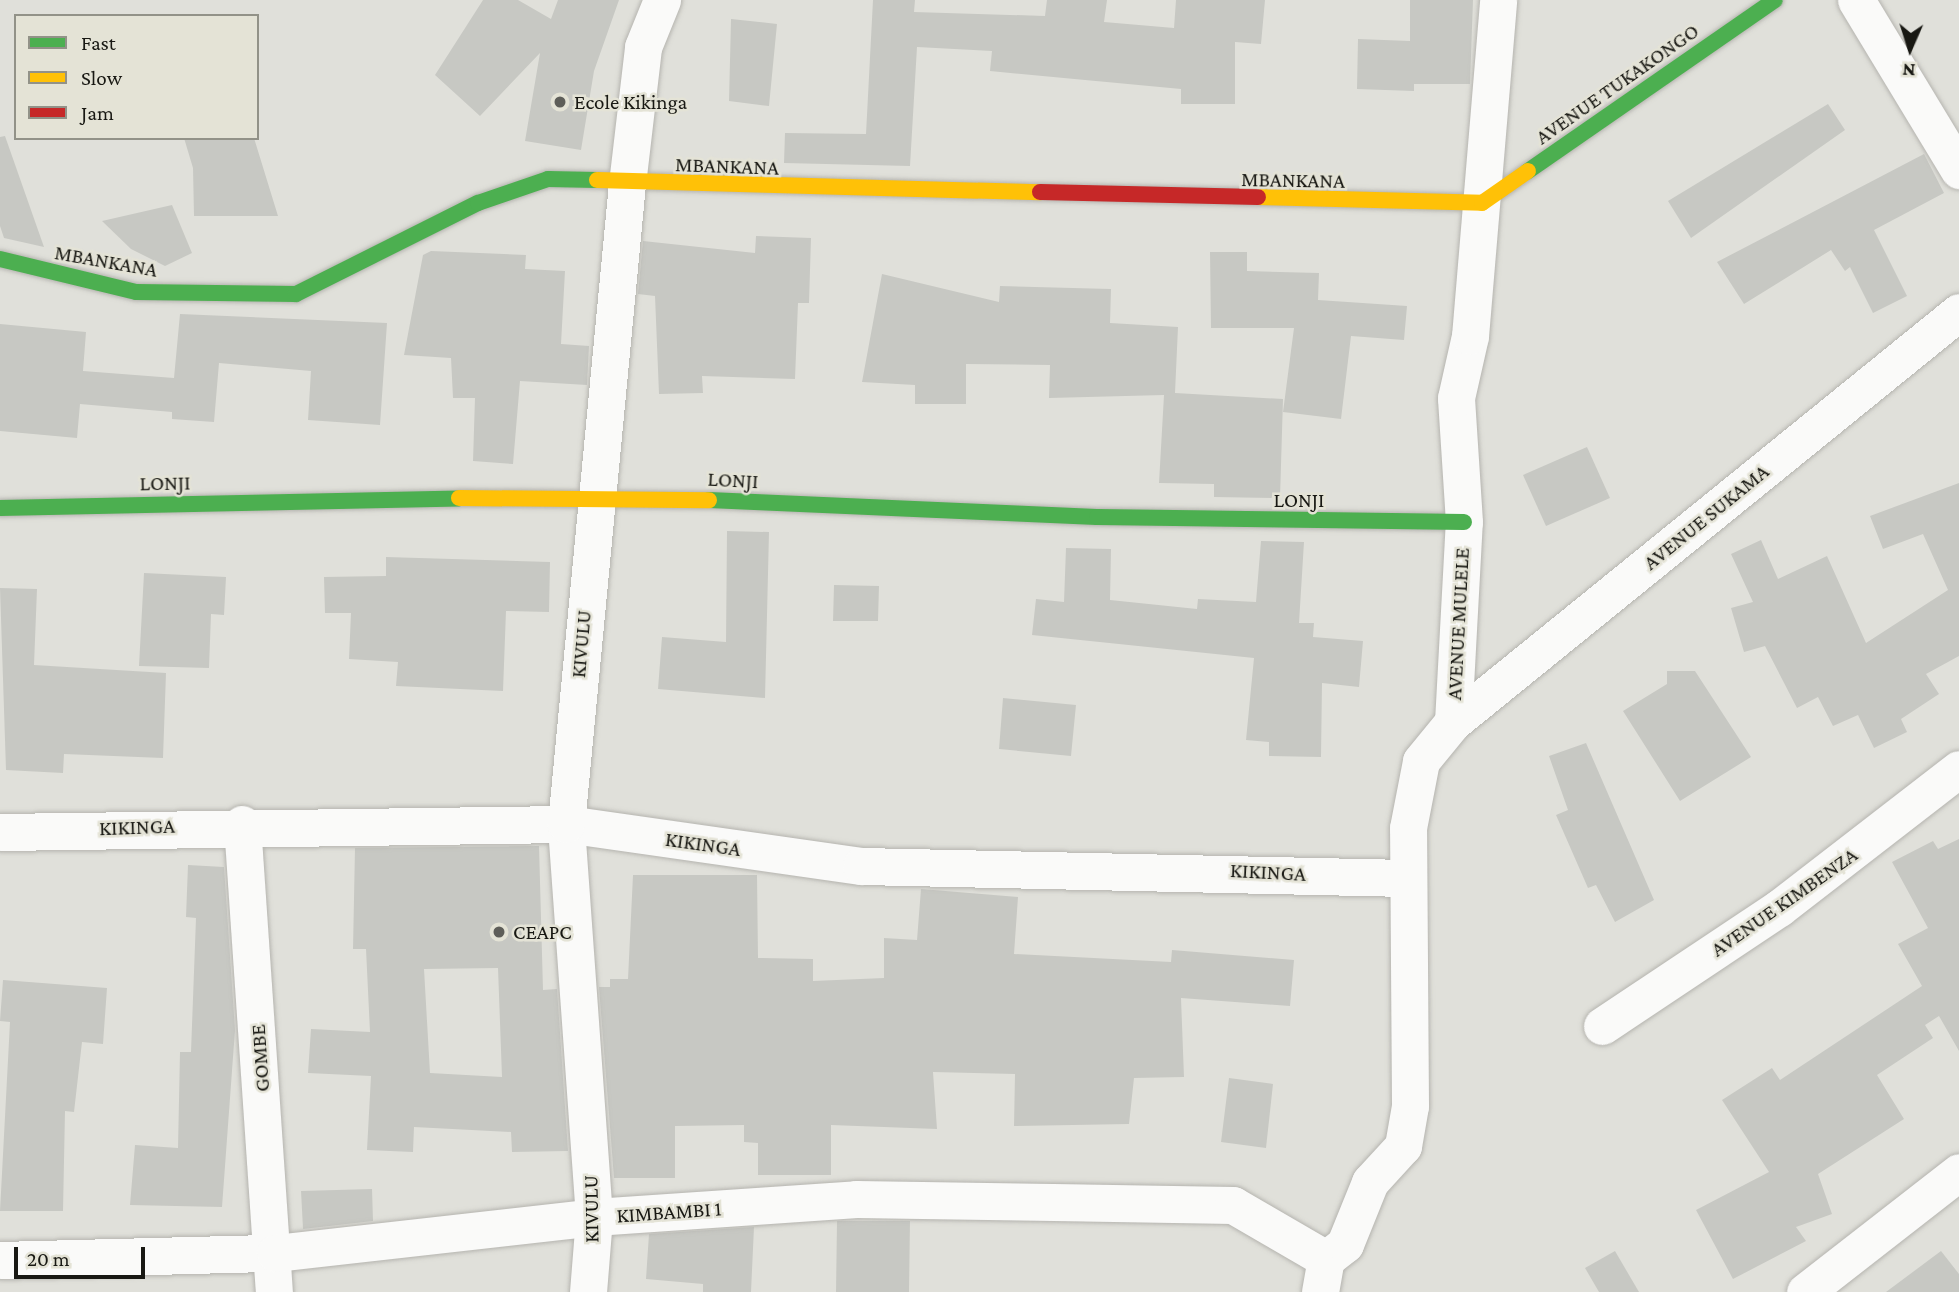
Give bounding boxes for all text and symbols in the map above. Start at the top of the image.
legend [14,14,259,140]
north arrow [1875,14,1945,84]
street label: AVENUE TUKAKONGO [1531,18,1703,150]
text: Fast [81,31,116,55]
text: N [1902,60,1916,81]
text: Slow [81,66,122,90]
place label: Ecole Kikinga [574,89,687,115]
marker: Ecole Kikinga [552,94,568,110]
text: Jam [81,101,114,125]
street label: MBANKANA [675,152,779,180]
street label: MBANKANA [1241,166,1345,194]
street label: MBANKANA [53,240,159,282]
street label: AVENUE SUKAMA [1638,459,1774,575]
street label: LONJI [707,466,759,494]
street label: LONJI [139,470,191,496]
street label: LONJI [1274,487,1324,513]
street label: AVENUE MULELE [1441,547,1475,701]
street label: KIVULU [565,609,597,679]
street label: KIKINGA [99,813,175,841]
street label: KIKINGA [664,826,742,862]
street label: AVENUE KIMBENZA [1706,842,1862,962]
street label: KIKINGA [1229,857,1307,887]
place label: CEAPC [513,919,572,945]
marker: CEAPC [491,924,507,940]
street label: GOMBE [245,1023,275,1093]
street label: KIVULU [578,1175,604,1243]
street label: KIMBAMBI 1 [616,1196,722,1228]
scale bar [18,1232,149,1276]
text: 20 m [27,1247,70,1271]

